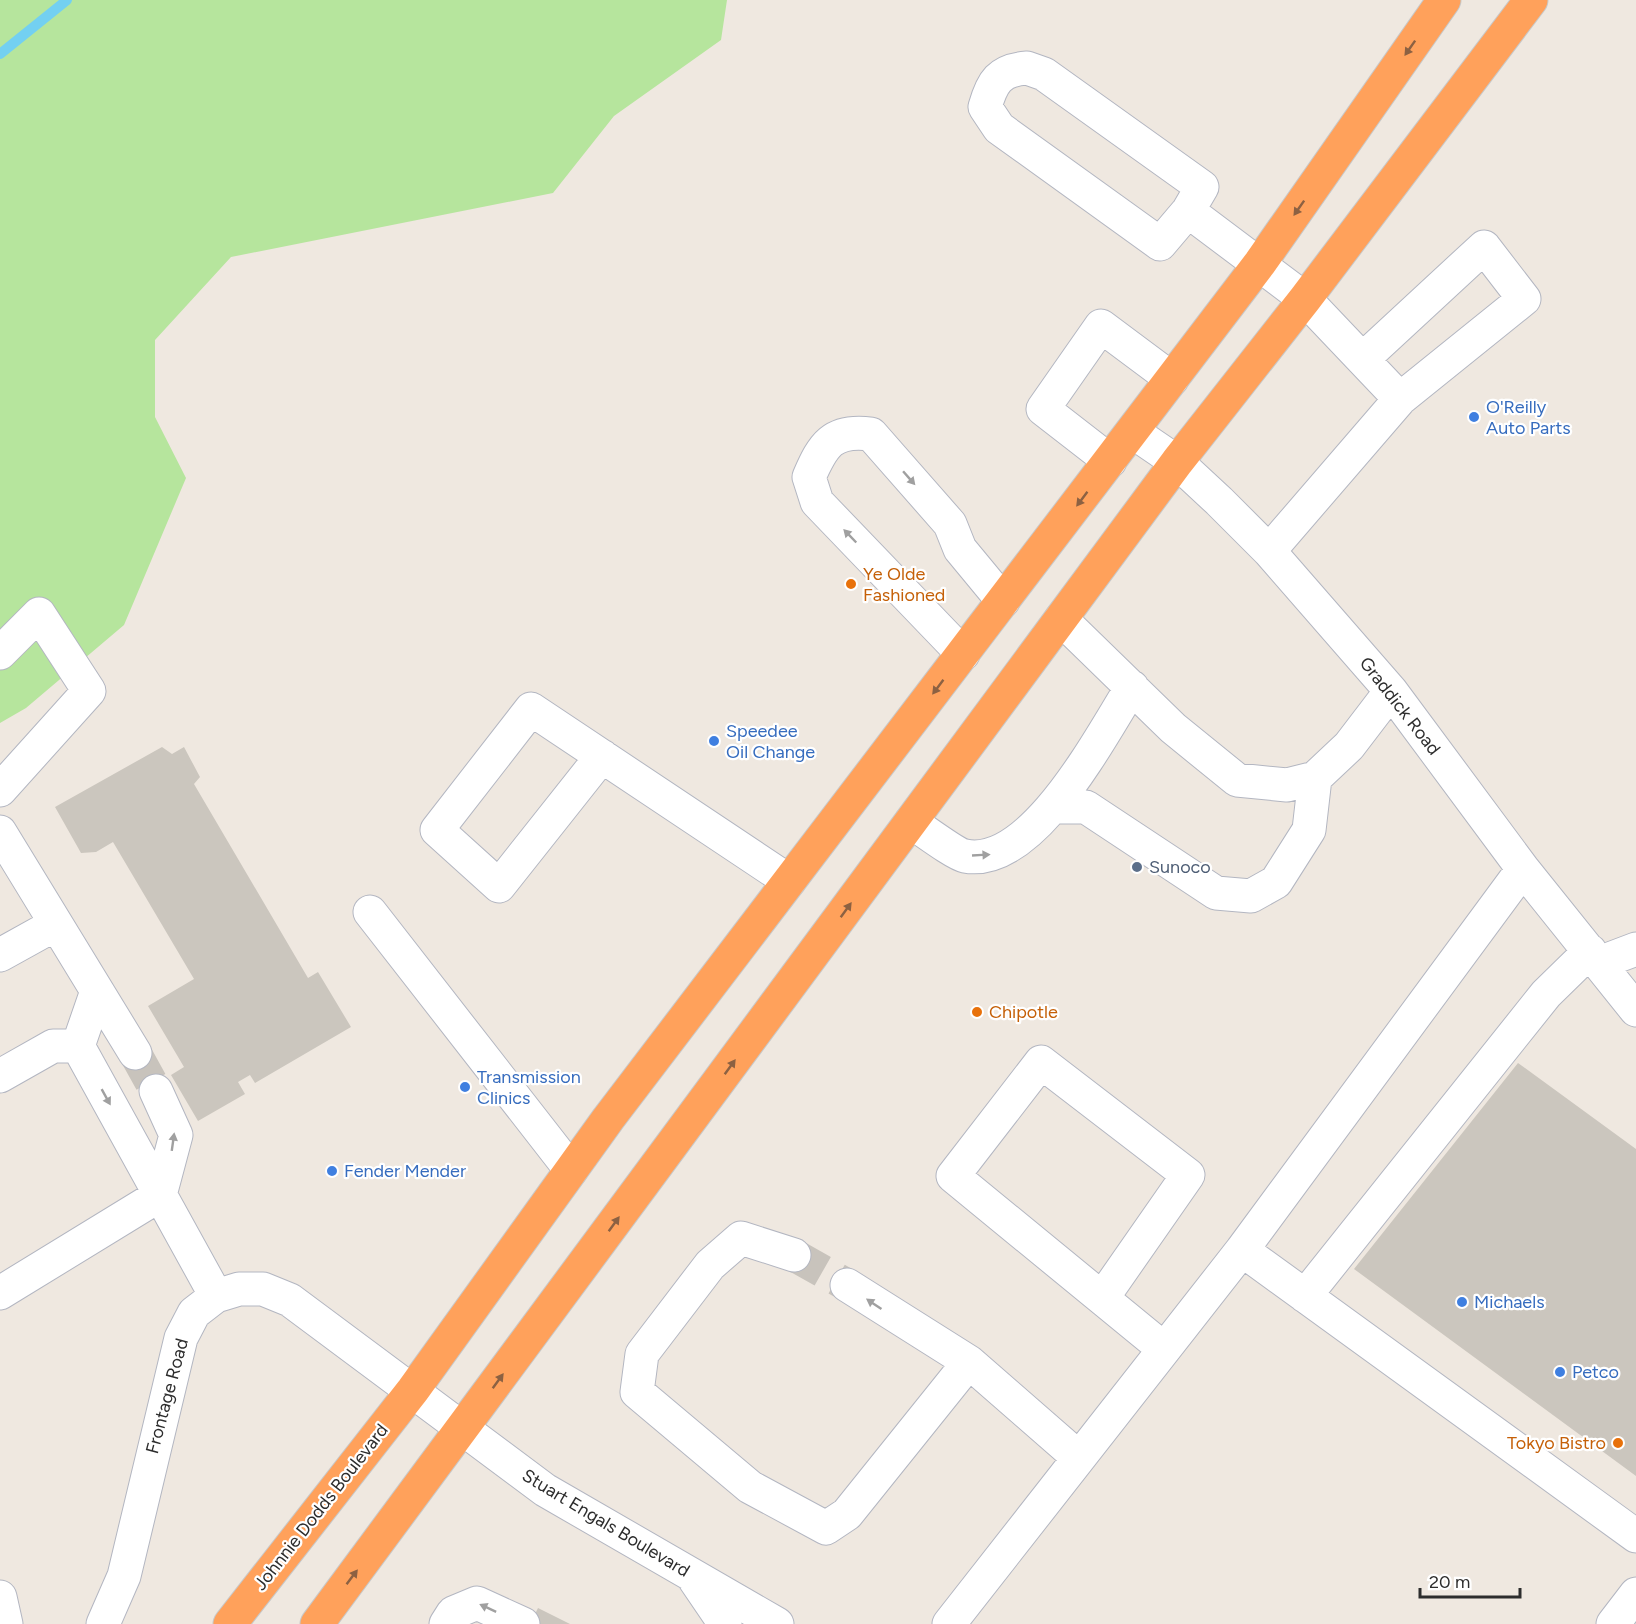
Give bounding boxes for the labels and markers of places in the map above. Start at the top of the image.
place label: O'Reilly Auto Parts [1486,396,1571,439]
marker: O'Reilly Auto Parts [1467,410,1481,424]
place label: Ye Olde Fashioned [863,563,945,606]
marker: Ye Olde Fashioned [844,577,858,591]
place label: Speedee Oil Change [726,720,815,763]
marker: Speedee Oil Change [707,734,721,748]
place label: Sunoco [1149,856,1211,878]
marker: Sunoco [1130,860,1144,874]
place label: Chipotle [989,1001,1058,1023]
marker: Chipotle [970,1005,984,1019]
place label: Transmission Clinics [477,1066,581,1109]
marker: Transmission Clinics [458,1080,472,1094]
place label: Fender Mender [344,1160,466,1182]
marker: Fender Mender [325,1164,339,1178]
place label: Michaels [1474,1291,1545,1313]
marker: Michaels [1455,1295,1469,1309]
place label: Petco [1572,1361,1619,1383]
marker: Petco [1553,1365,1567,1379]
place label: Tokyo Bistro [1507,1432,1606,1454]
marker: Tokyo Bistro [1611,1436,1625,1450]

